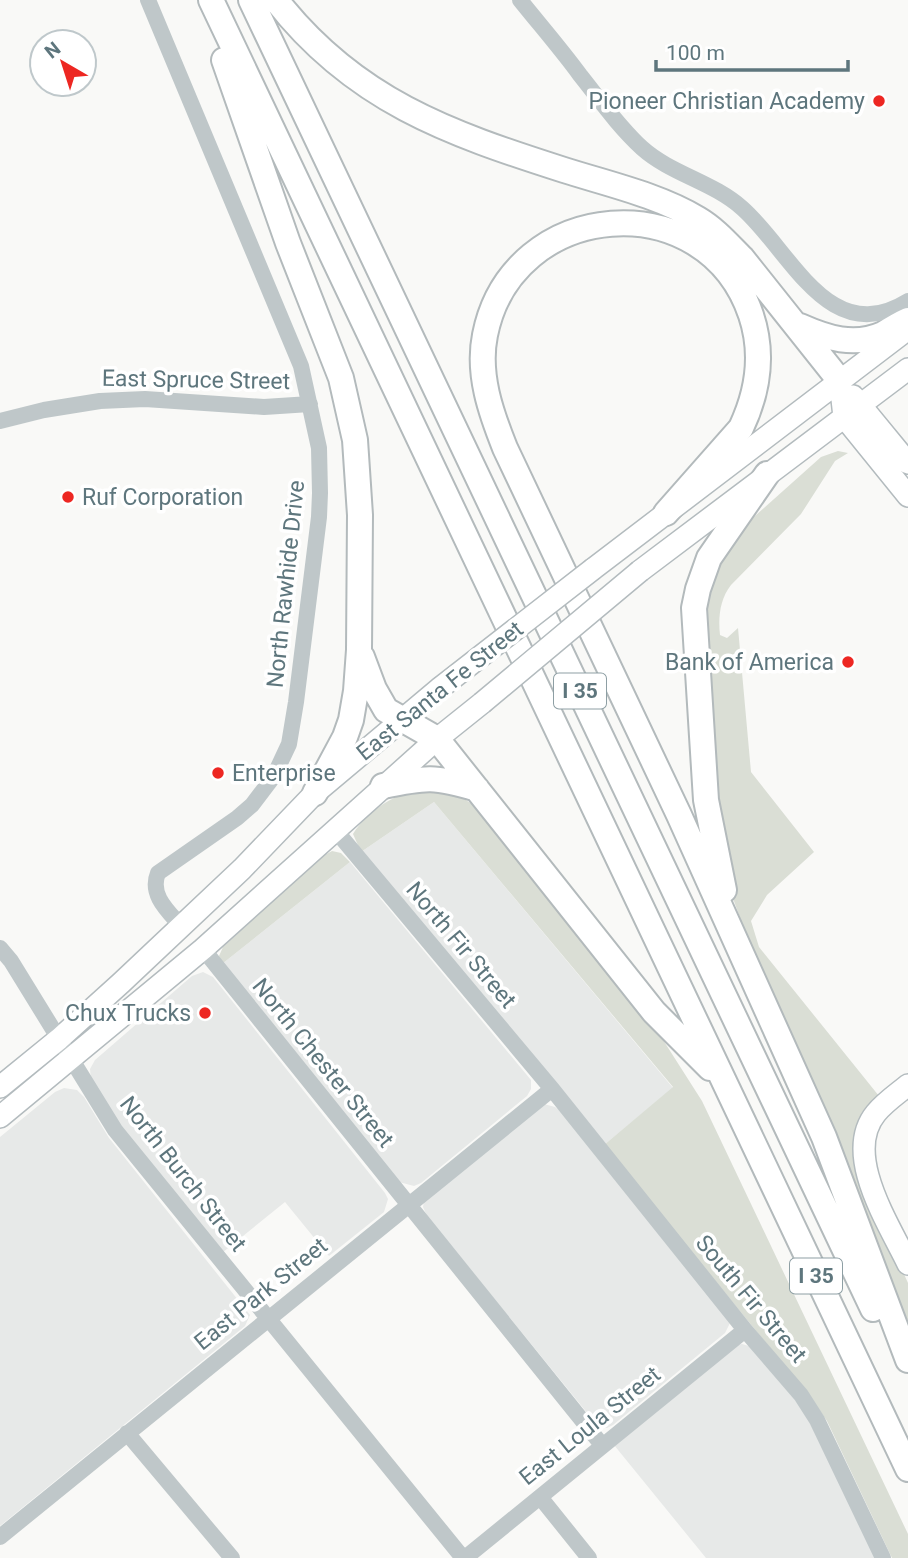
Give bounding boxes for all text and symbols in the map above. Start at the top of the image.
north arrow [28,28,98,98]
scale bar [656,28,848,72]
text: N [40,37,65,63]
text: 100 m [666,41,725,65]
place label: Pioneer Christian Academy [588,88,865,115]
marker: Pioneer Christian Academy [871,93,887,109]
street label: East Spruce Street [102,365,290,395]
street label: North Rawhide Drive [262,479,310,689]
place label: Ruf Corporation [82,484,243,511]
marker: Ruf Corporation [60,489,76,505]
street label: East Santa Fe Street [351,616,529,766]
place label: Bank of America [665,649,834,676]
marker: Bank of America [840,654,856,670]
road number: I 35 [554,674,606,708]
place label: Enterprise [232,760,336,787]
marker: Enterprise [210,765,226,781]
street label: North Fir Street [400,876,522,1014]
street label: North Chester Street [247,973,399,1153]
place label: Chux Trucks [65,1000,191,1027]
marker: Chux Trucks [197,1005,213,1021]
street label: North Burch Street [114,1091,252,1257]
street label: South Fir Street [690,1230,812,1368]
street label: East Park Street [189,1232,333,1356]
road number: I 35 [790,1258,842,1294]
street label: East Loula Street [514,1361,666,1491]

